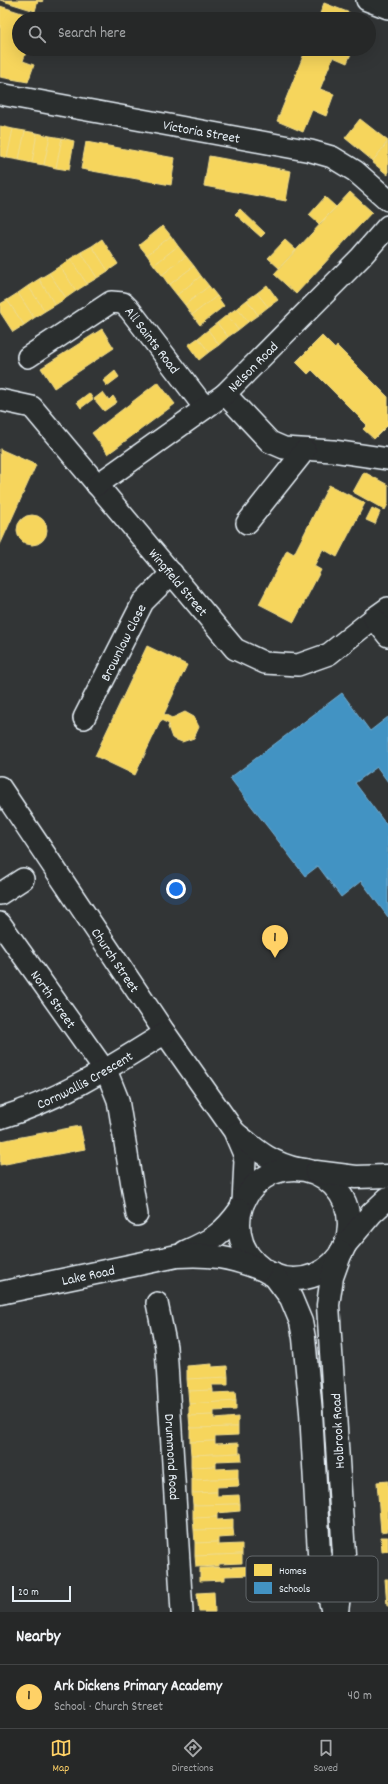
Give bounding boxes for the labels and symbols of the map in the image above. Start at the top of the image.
street label: Victoria Street [161,116,241,150]
street label: All Saints Road [119,303,183,379]
street label: Nelson Road [224,338,284,398]
street label: Wingfield Street [143,545,212,621]
street label: Brownlow Close [96,601,152,685]
your location [166,879,186,899]
street label: Church Street [85,925,143,997]
pin: 1 [262,925,288,958]
street label: North Street [25,967,80,1033]
street label: Cornwallis Crescent [34,1047,137,1115]
street label: Lake Road [60,1261,117,1292]
street label: Holbrook Road [327,1393,351,1469]
street label: Drummond Road [158,1413,183,1501]
legend [246,1556,378,1602]
text: Homes [279,1564,307,1580]
text: Schools [279,1582,311,1598]
scale bar [12,1584,71,1603]

